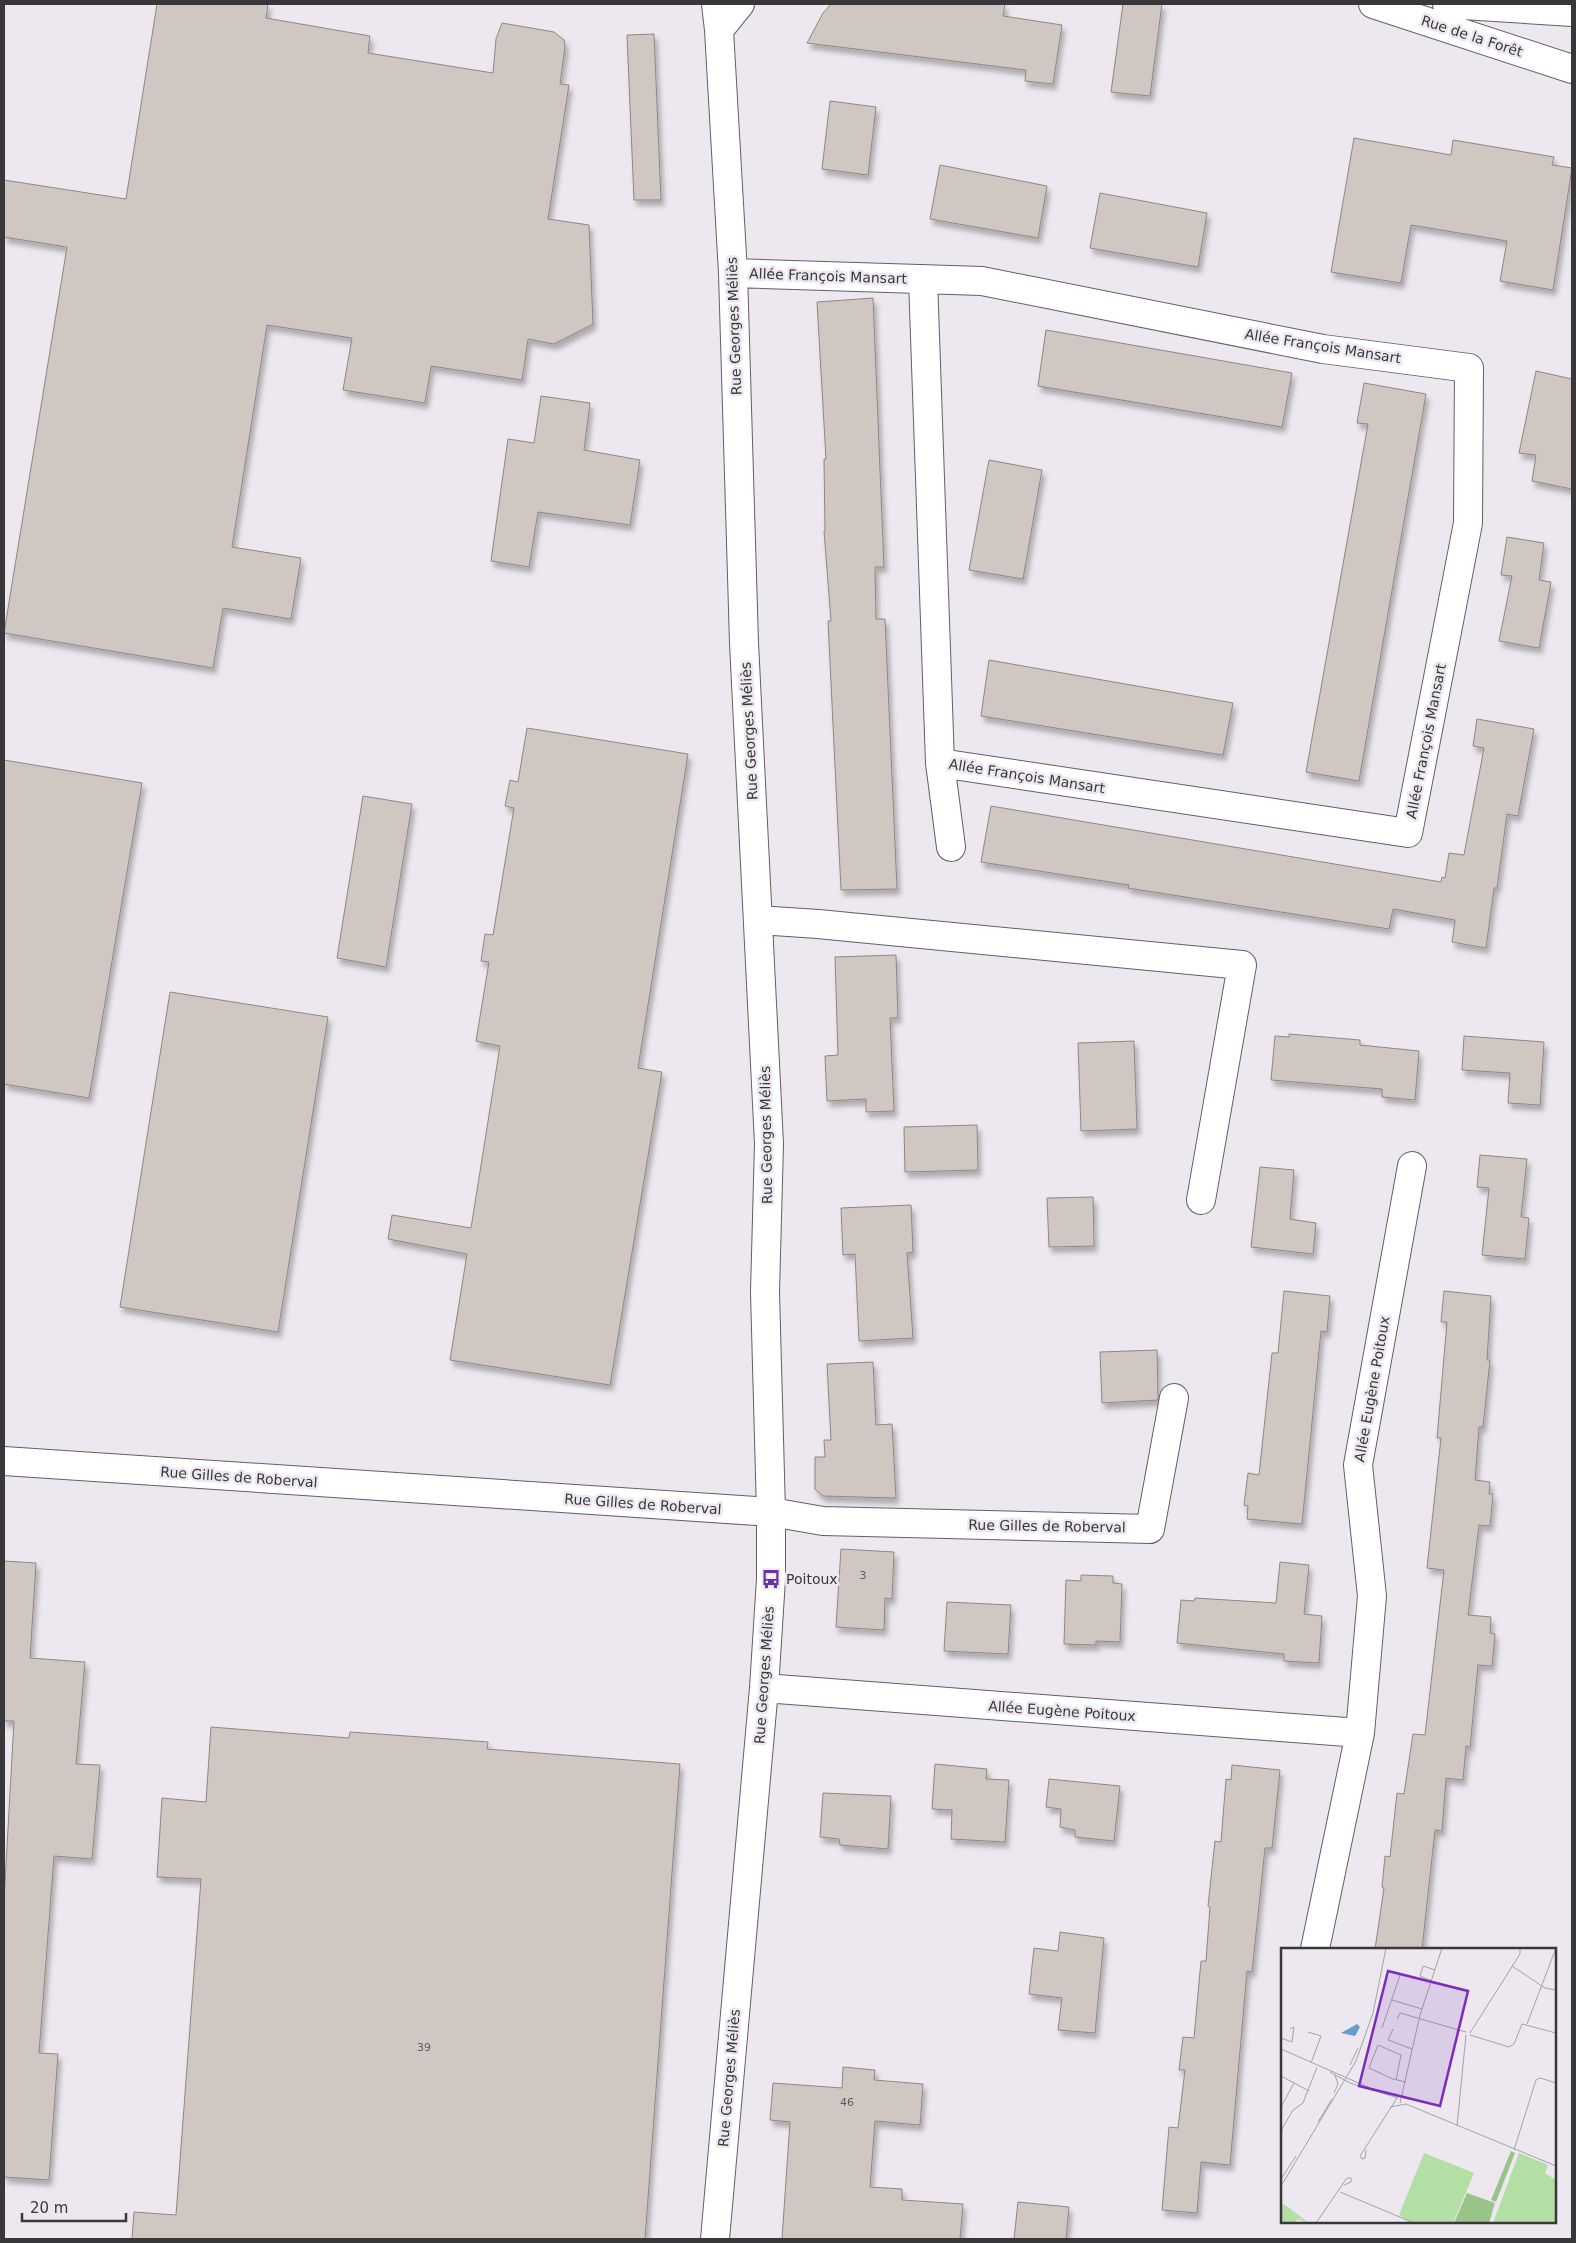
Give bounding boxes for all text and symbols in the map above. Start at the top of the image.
street label: Rue de la Forêt [1419,12,1525,60]
street label: Rue Georges Méliès [724,257,744,395]
street label: Allée François Mansart [749,265,908,287]
street label: Allée François Mansart [1244,326,1403,366]
street label: Rue Georges Méliès [737,662,761,800]
street label: Allée François Mansart [1403,662,1449,820]
street label: Allée François Mansart [948,756,1107,796]
street label: Rue Georges Méliès [757,1066,775,1204]
street label: Allée Eugène Poitoux [1351,1315,1393,1463]
street label: Rue Gilles de Roberval [160,1464,318,1490]
street label: Rue Gilles de Roberval [564,1491,722,1517]
street label: Rue Gilles de Roberval [968,1517,1126,1535]
bus stop icon: Poitoux [760,1568,782,1590]
house number: 3 [860,1569,867,1582]
place label: Poitoux [786,1571,838,1587]
street label: Rue Georges Méliès [751,1606,777,1744]
street label: Allée Eugène Poitoux [988,1698,1136,1724]
inset map [1281,1948,1556,2223]
street label: Rue Georges Méliès [715,2008,743,2148]
house number: 39 [417,2041,431,2054]
house number: 46 [840,2096,854,2109]
scale bar [22,2190,126,2222]
text: 20 m [30,2199,68,2217]

